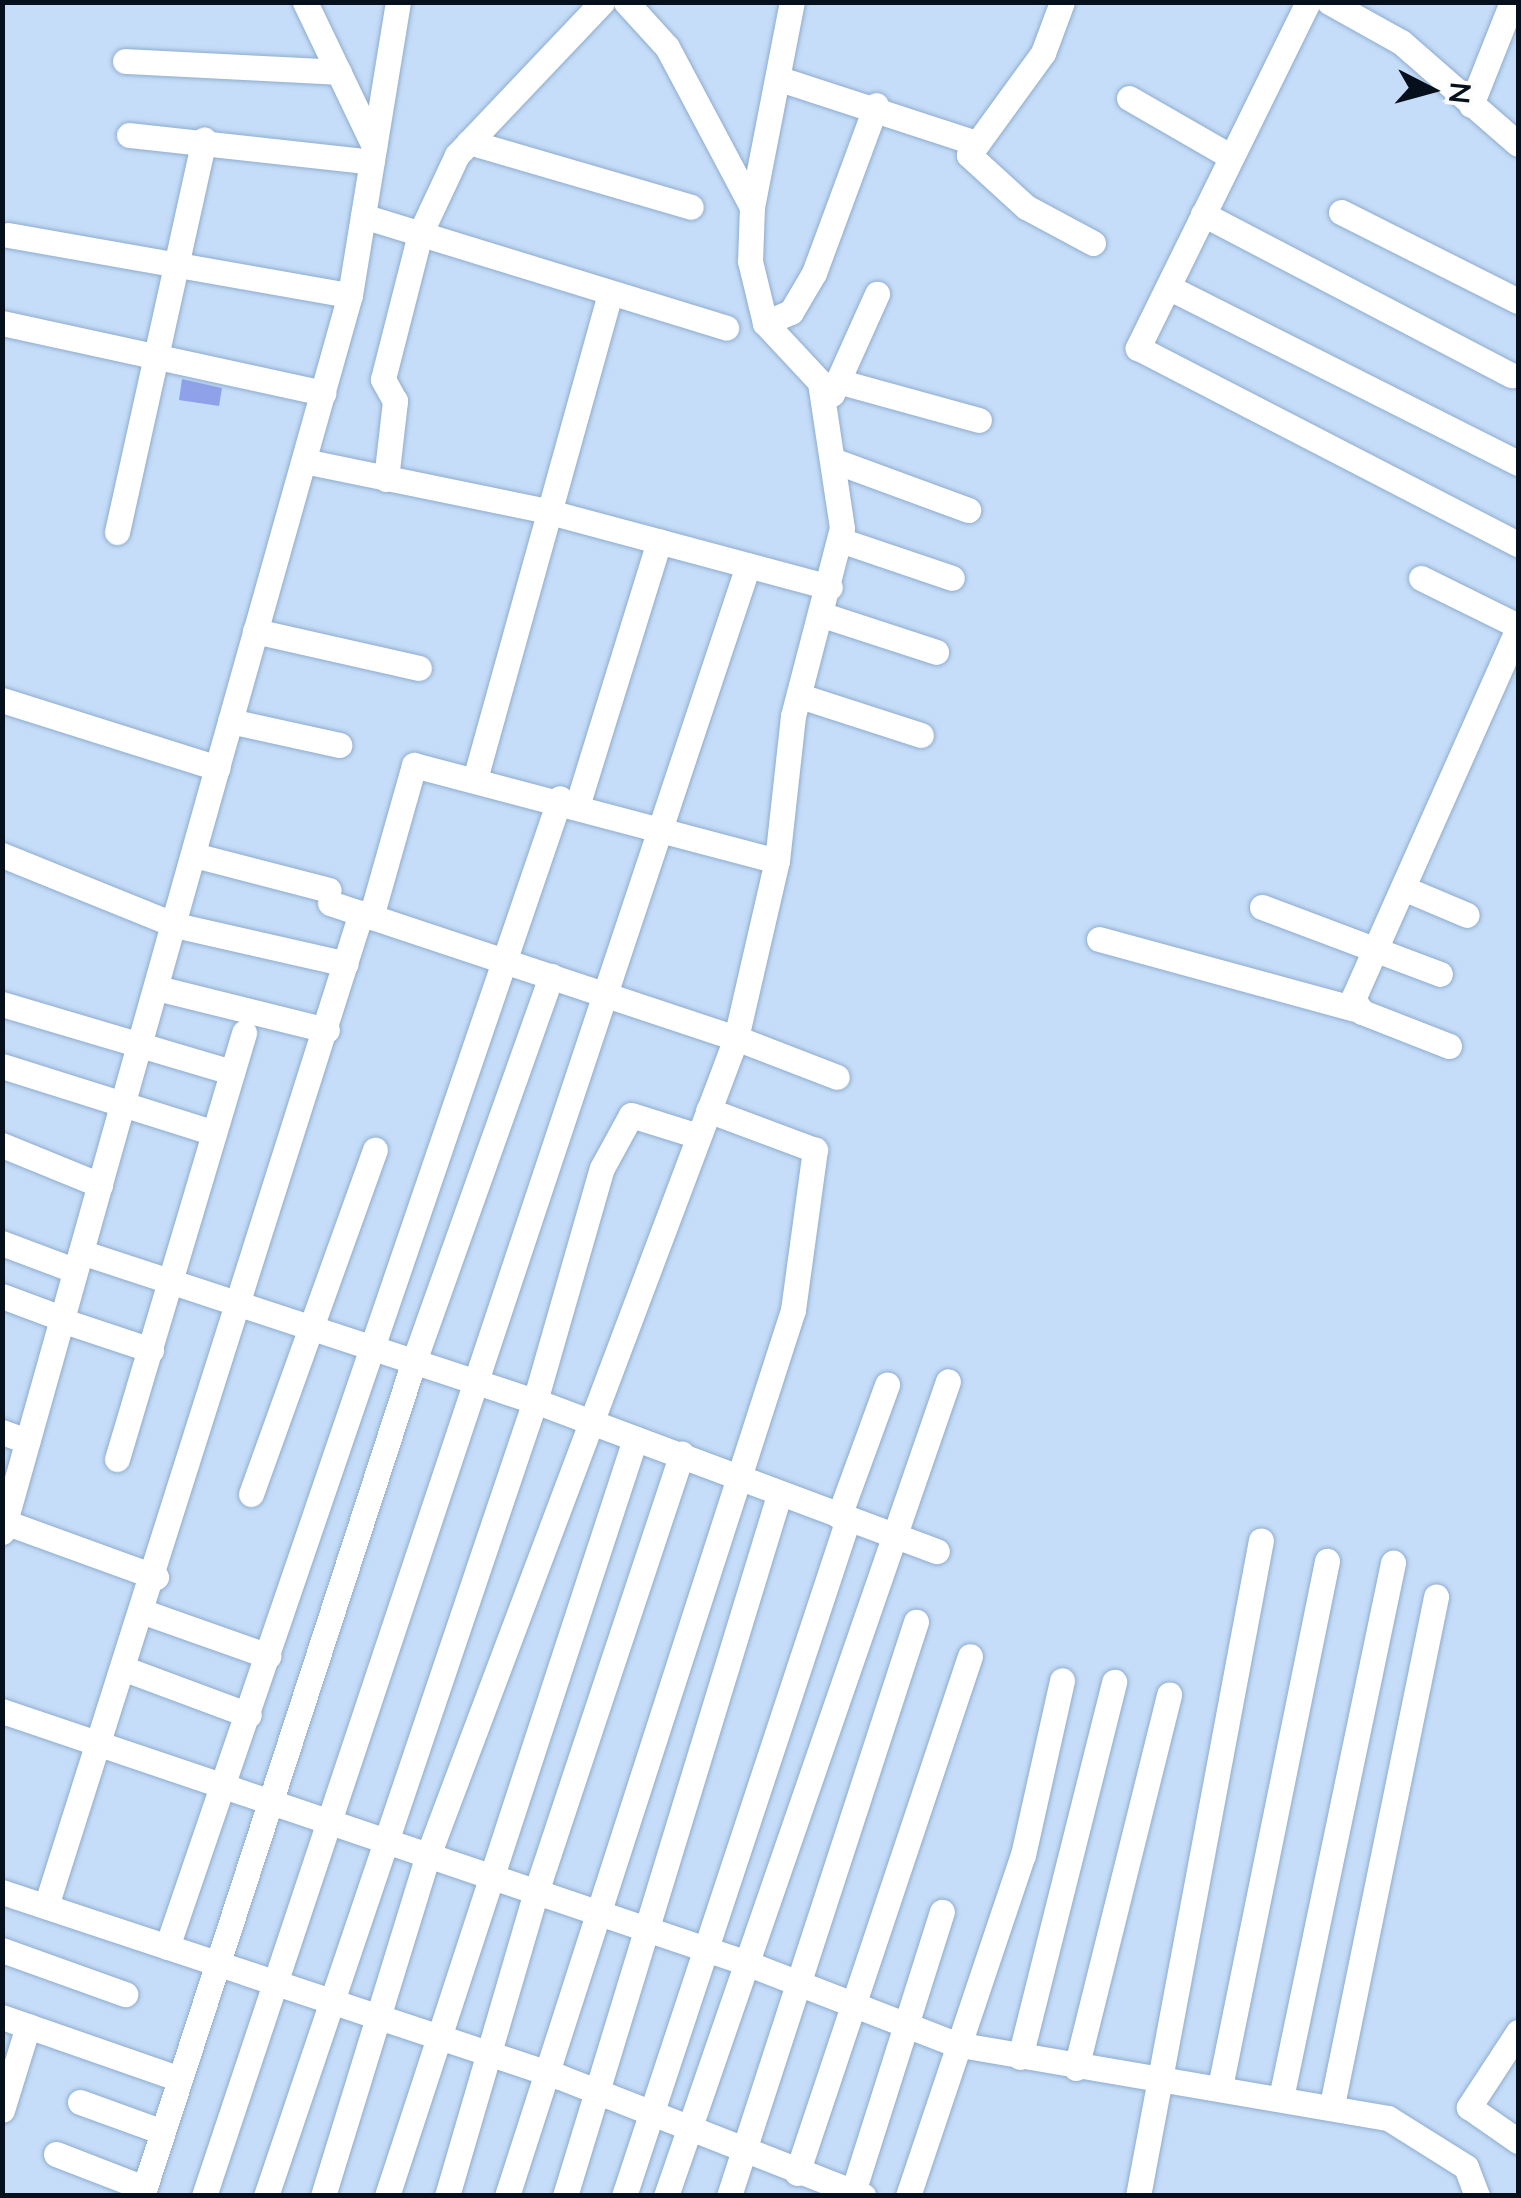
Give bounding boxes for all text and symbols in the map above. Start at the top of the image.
north arrow [1381,40,1481,140]
text: N [1443,81,1479,106]

